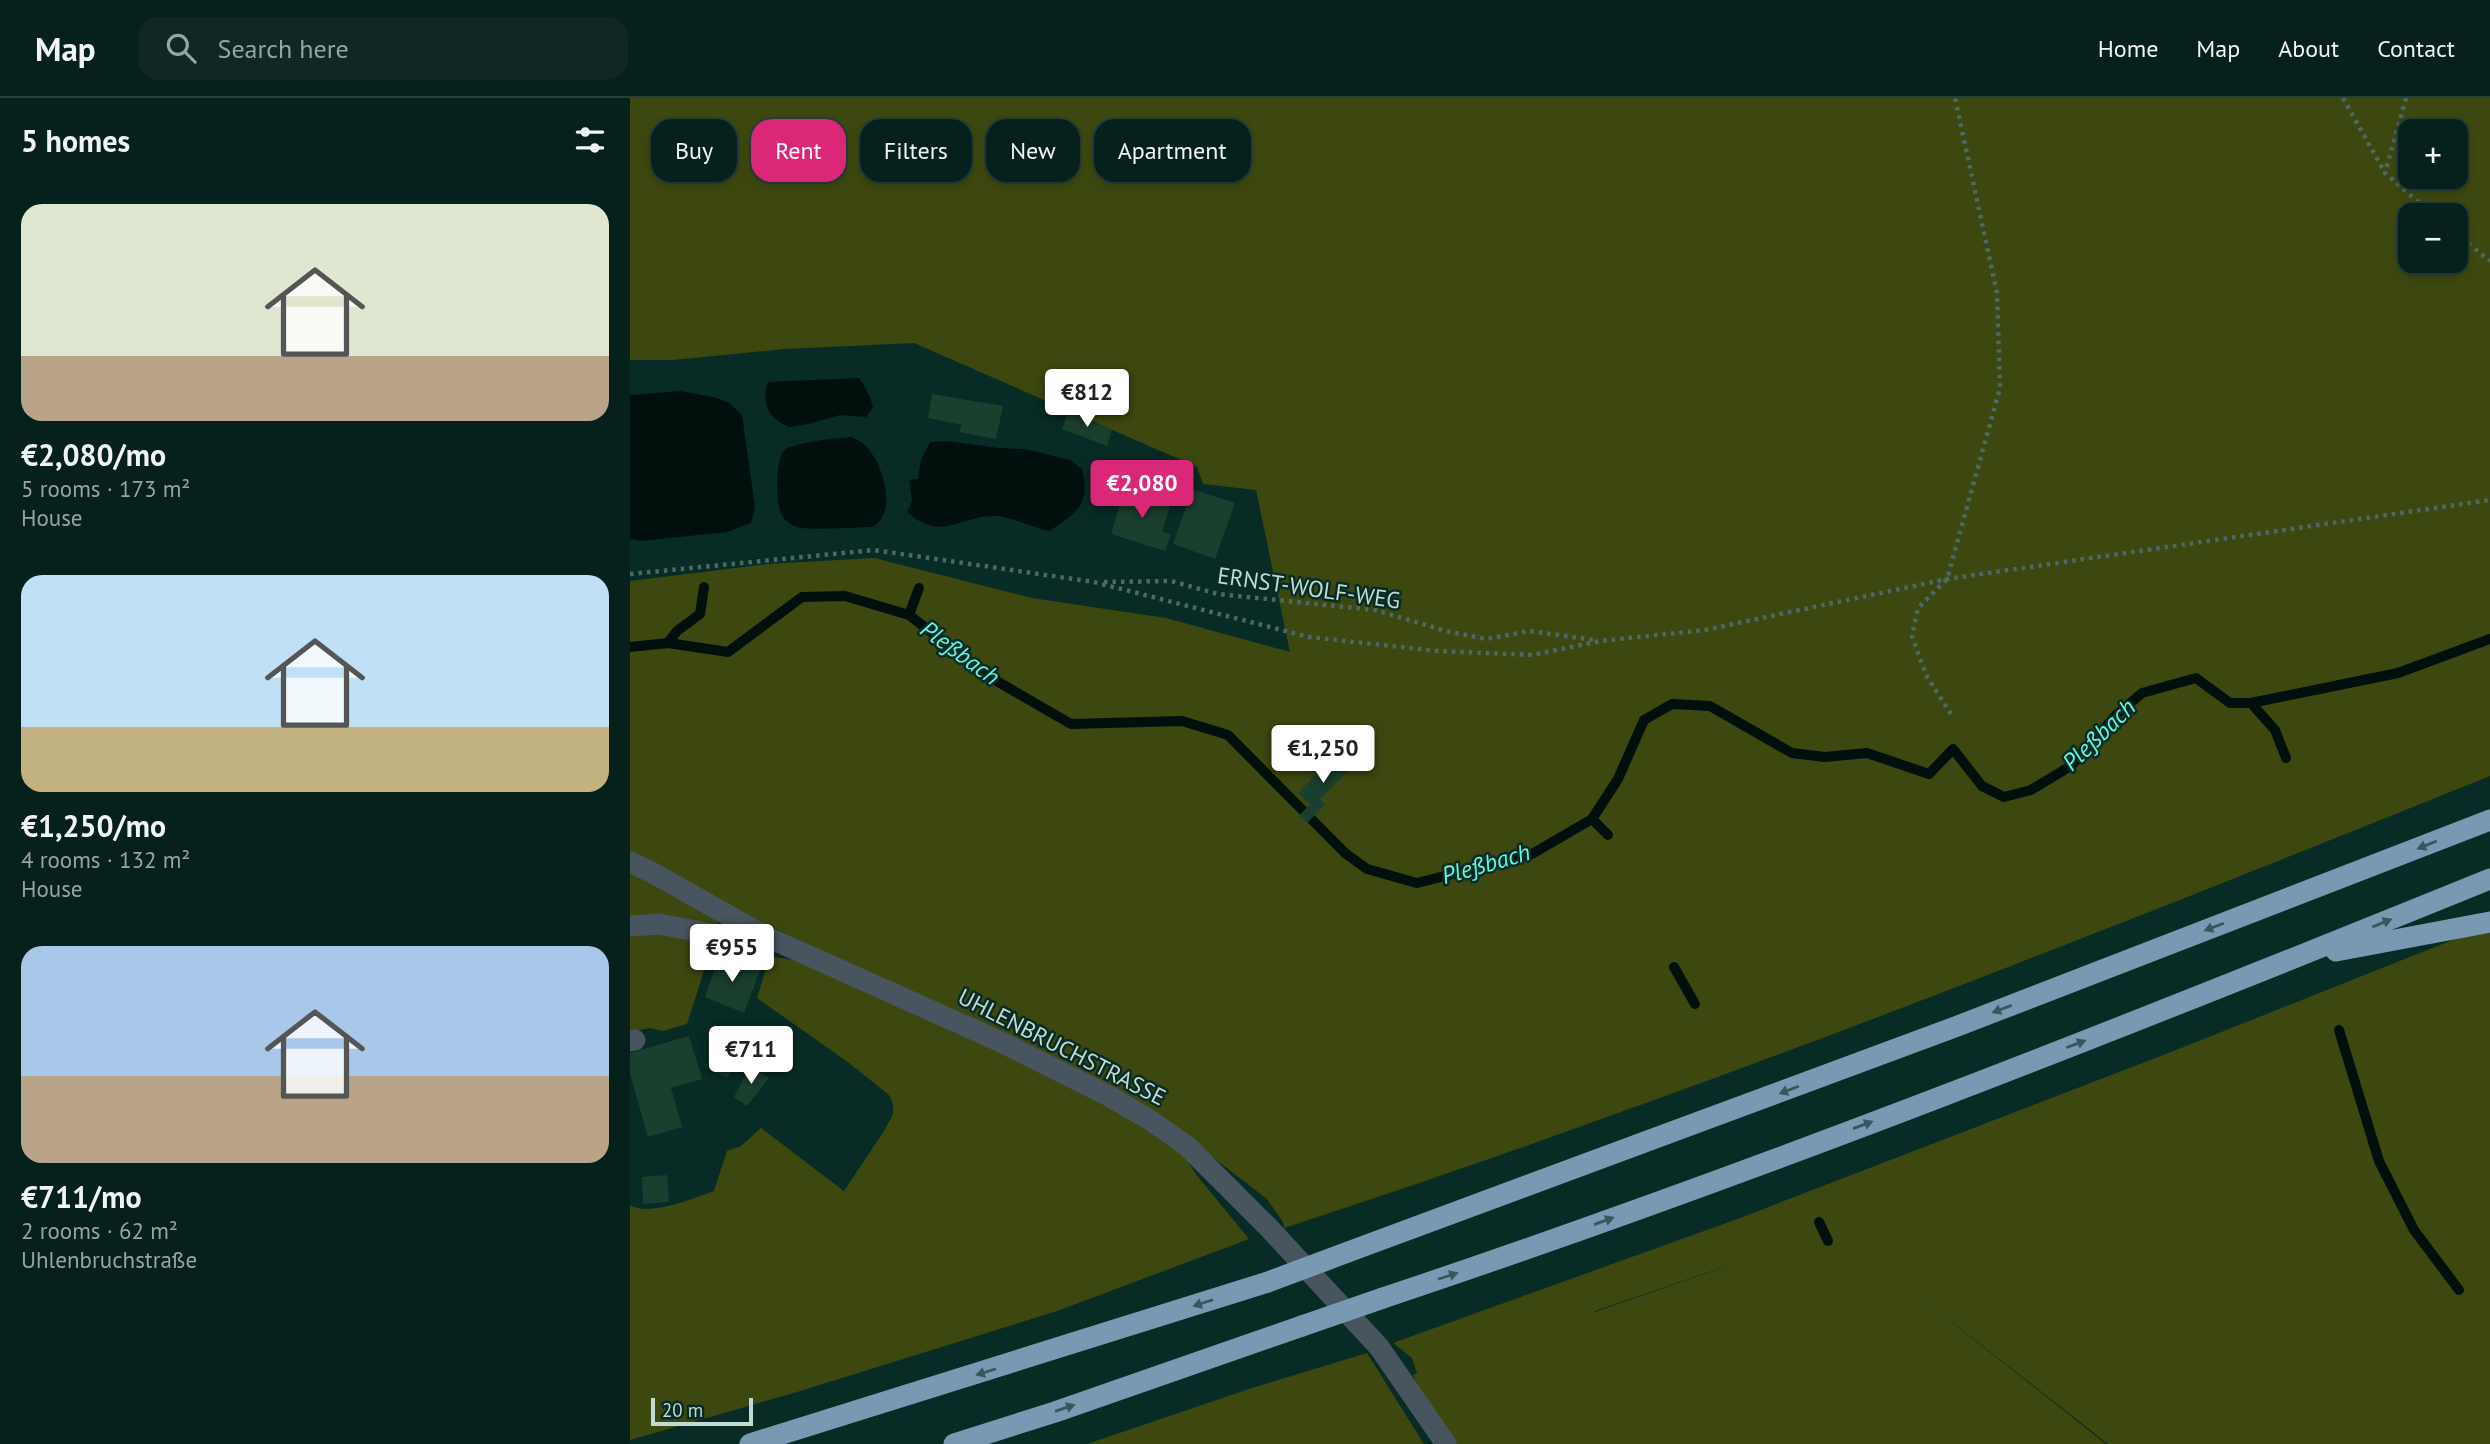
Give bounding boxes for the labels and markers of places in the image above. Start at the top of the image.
pin: €812 [1046,370,1128,429]
pin: €2,080 [1085,460,1199,520]
pin: €1,250 [1266,726,1380,785]
pin: €955 [691,924,773,984]
pin: €711 [710,1026,792,1086]

